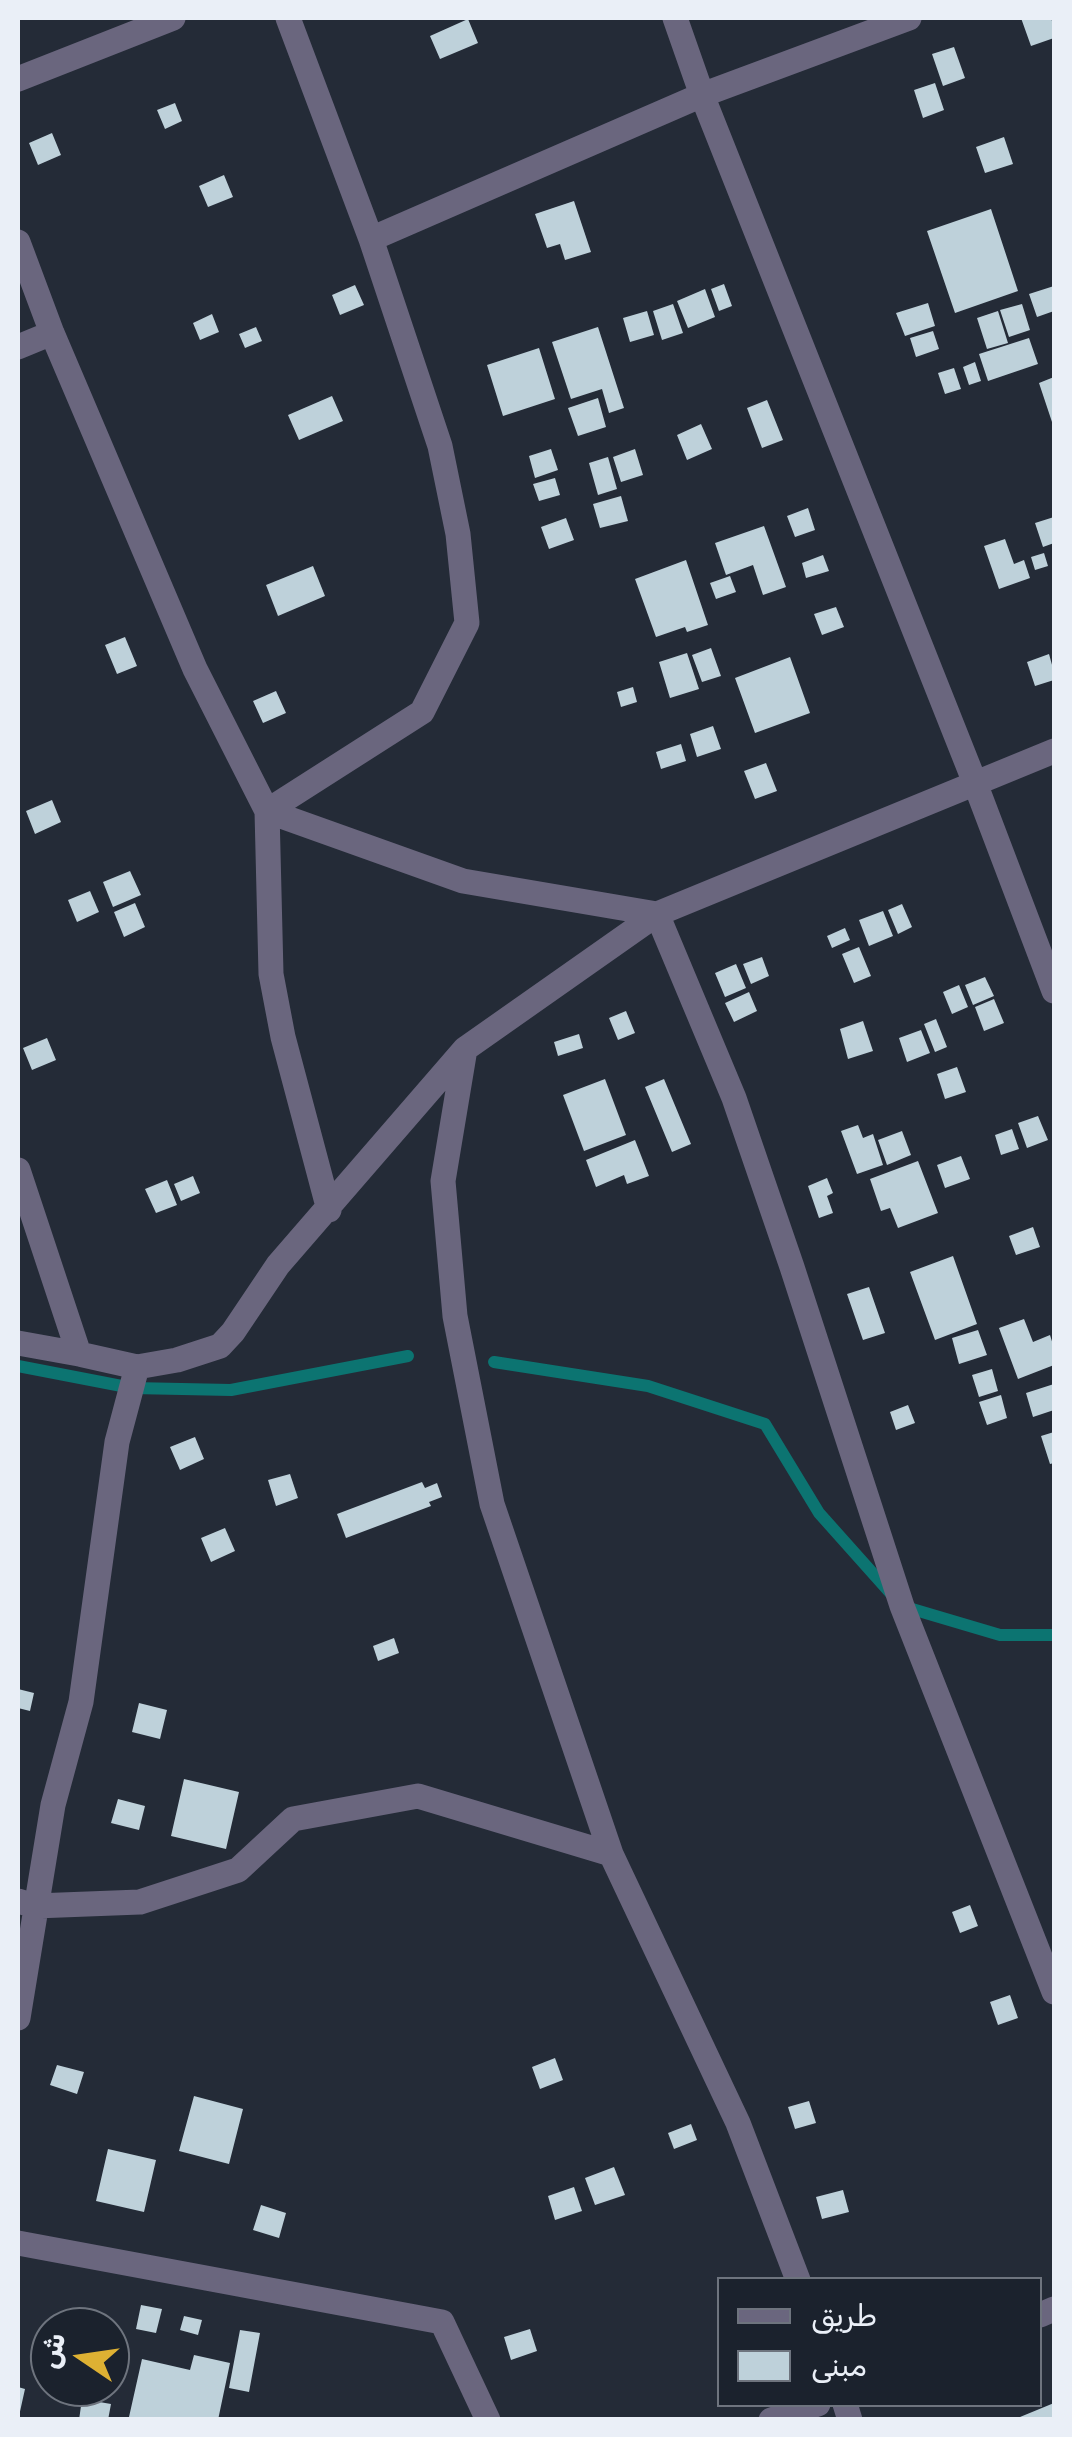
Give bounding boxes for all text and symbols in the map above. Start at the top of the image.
legend [717,2277,1042,2407]
text: طريق [811,2298,877,2334]
north arrow [30,2307,130,2407]
text: ش [32,2330,72,2372]
text: مبنى [811,2348,867,2384]

